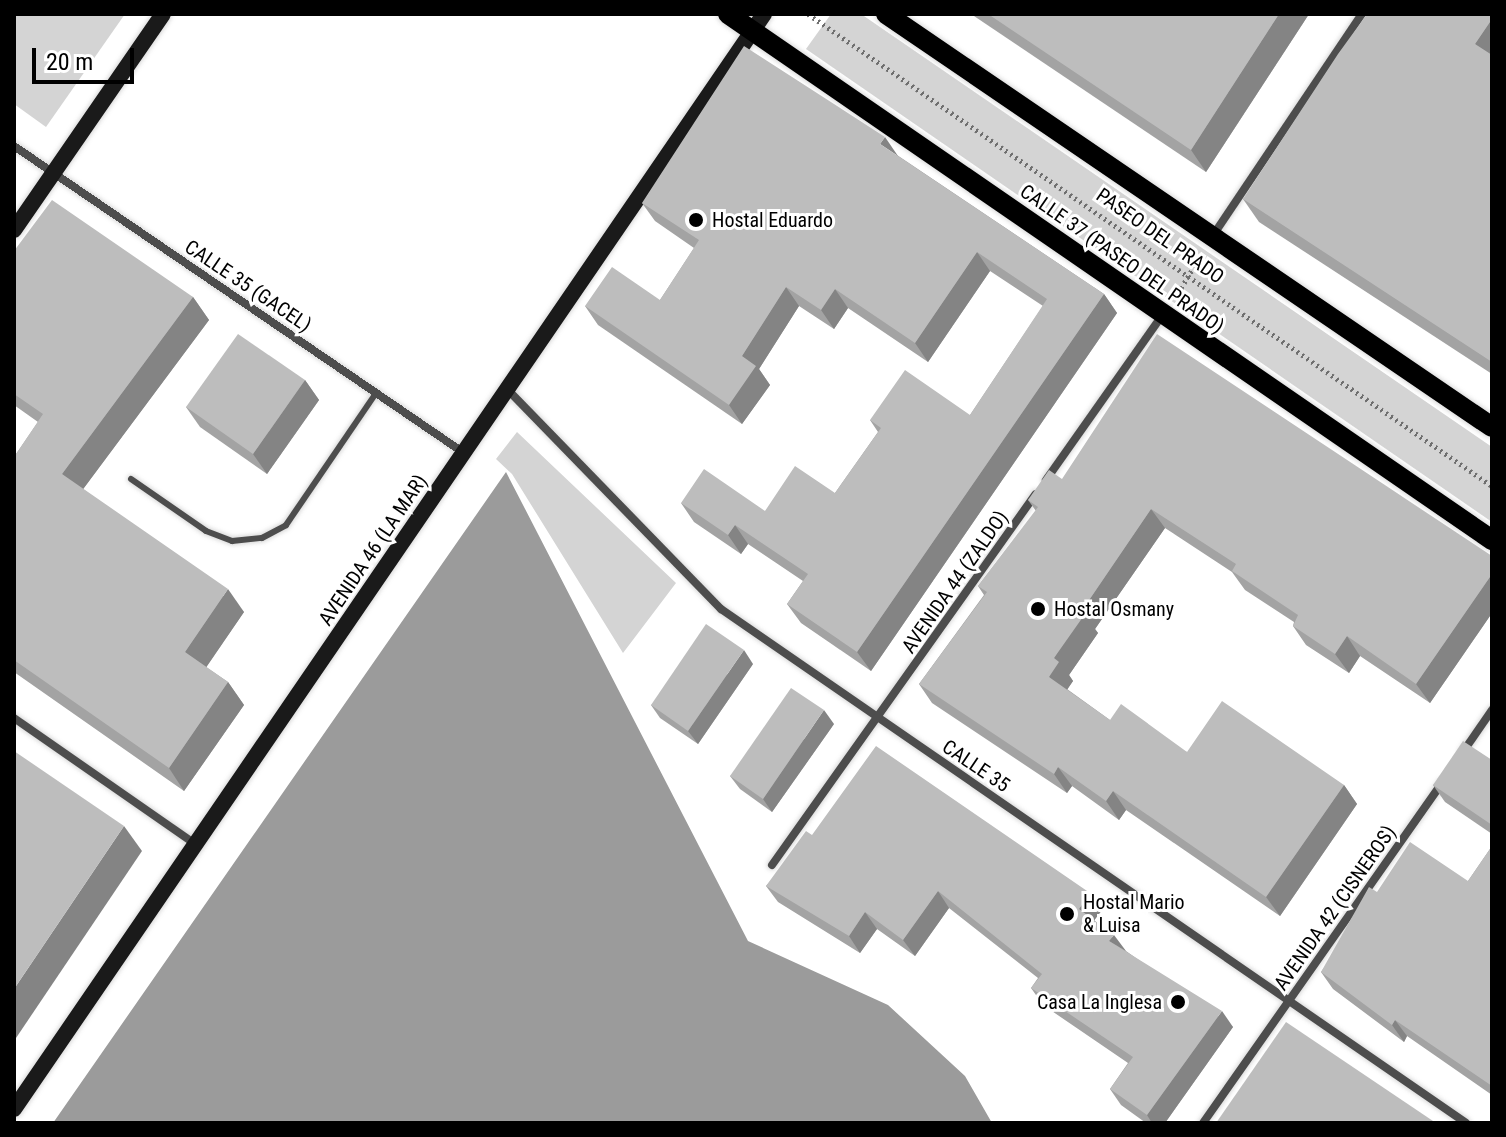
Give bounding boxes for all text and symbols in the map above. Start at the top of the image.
scale bar [36,32,138,82]
text: 20 m [46,48,93,76]
street label: CALLE 37 (PASEO DEL PRADO) [1015,179,1229,339]
street label: PASEO DEL PRADO [1092,183,1228,289]
place label: Hostal Eduardo [712,208,833,232]
marker: Hostal Eduardo [687,211,705,229]
street label: CALLE 35 (GACEL) [180,235,316,337]
street label: AVENIDA 46 (LA MAR) [314,470,432,630]
street label: AVENIDA 44 (ZALDO) [897,506,1013,658]
place label: Hostal Osmany [1054,597,1174,621]
marker: Hostal Osmany [1029,600,1047,618]
street label: CALLE 35 [938,735,1014,797]
street label: AVENIDA 42 (CISNEROS) [1269,821,1401,995]
place label: Hostal Mario & Luisa [1083,890,1185,937]
marker: Hostal Mario & Luisa [1058,905,1076,923]
place label: Casa La Inglesa [1037,990,1162,1014]
marker: Casa La Inglesa [1169,993,1187,1011]

